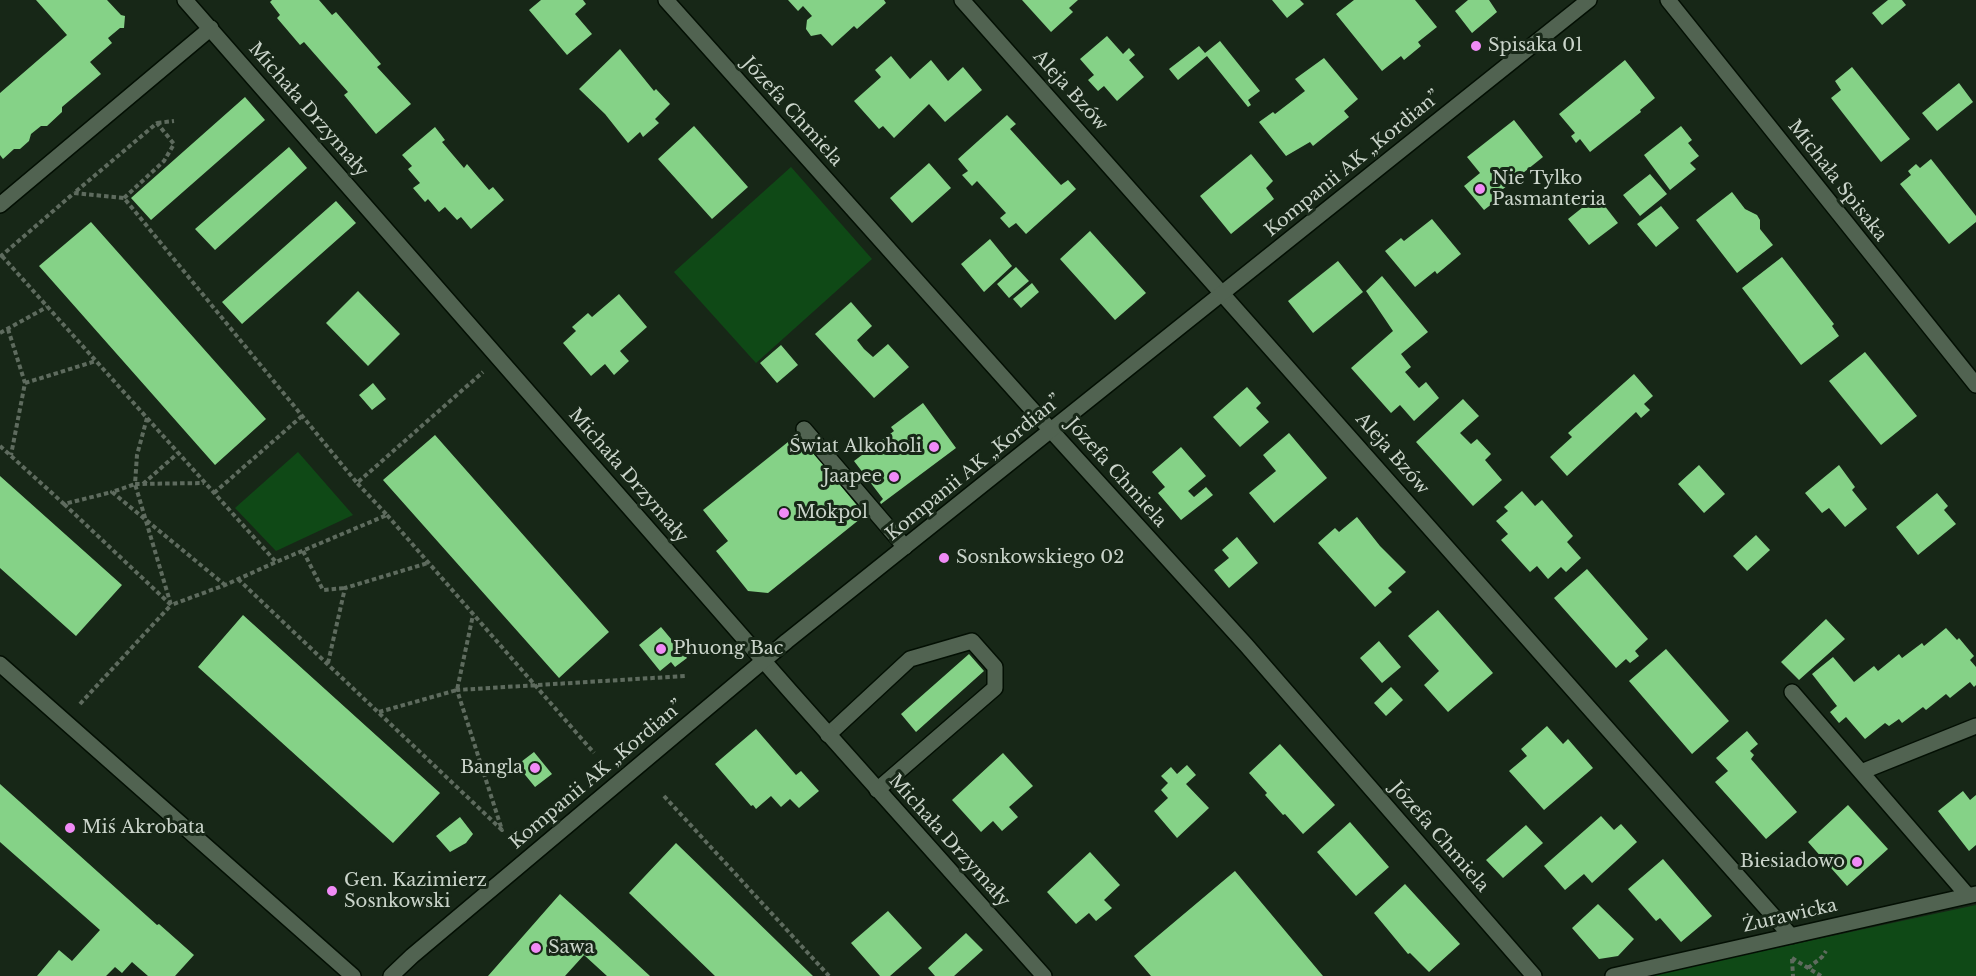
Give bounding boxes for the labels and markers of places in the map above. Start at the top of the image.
place label: Spisaka 01 [1488,35,1583,57]
marker: Spisaka 01 [1469,39,1483,53]
place label: Nie Tylko Pasmanteria [1492,168,1606,210]
marker: Nie Tylko Pasmanteria [1473,182,1487,196]
place label: Świat Alkoholi [789,436,922,458]
marker: Świat Alkoholi [927,440,941,454]
place label: Jaapee [823,466,882,488]
marker: Jaapee [887,470,901,484]
place label: Mokpol [796,502,868,524]
marker: Mokpol [777,506,791,520]
place label: Sosnkowskiego 02 [956,547,1124,569]
marker: Sosnkowskiego 02 [937,551,951,565]
place label: Phuong Bac [673,638,783,660]
marker: Phuong Bac [654,642,668,656]
place label: Bangla [460,757,523,779]
marker: Bangla [528,761,542,775]
place label: Miś Akrobata [82,817,205,839]
marker: Miś Akrobata [63,821,77,835]
place label: Biesiadowo [1740,851,1845,873]
marker: Biesiadowo [1850,855,1864,869]
place label: Gen. Kazimierz Sosnkowski [344,870,487,912]
marker: Gen. Kazimierz Sosnkowski [325,884,339,898]
place label: Sawa [548,937,594,959]
marker: Sawa [529,941,543,955]

